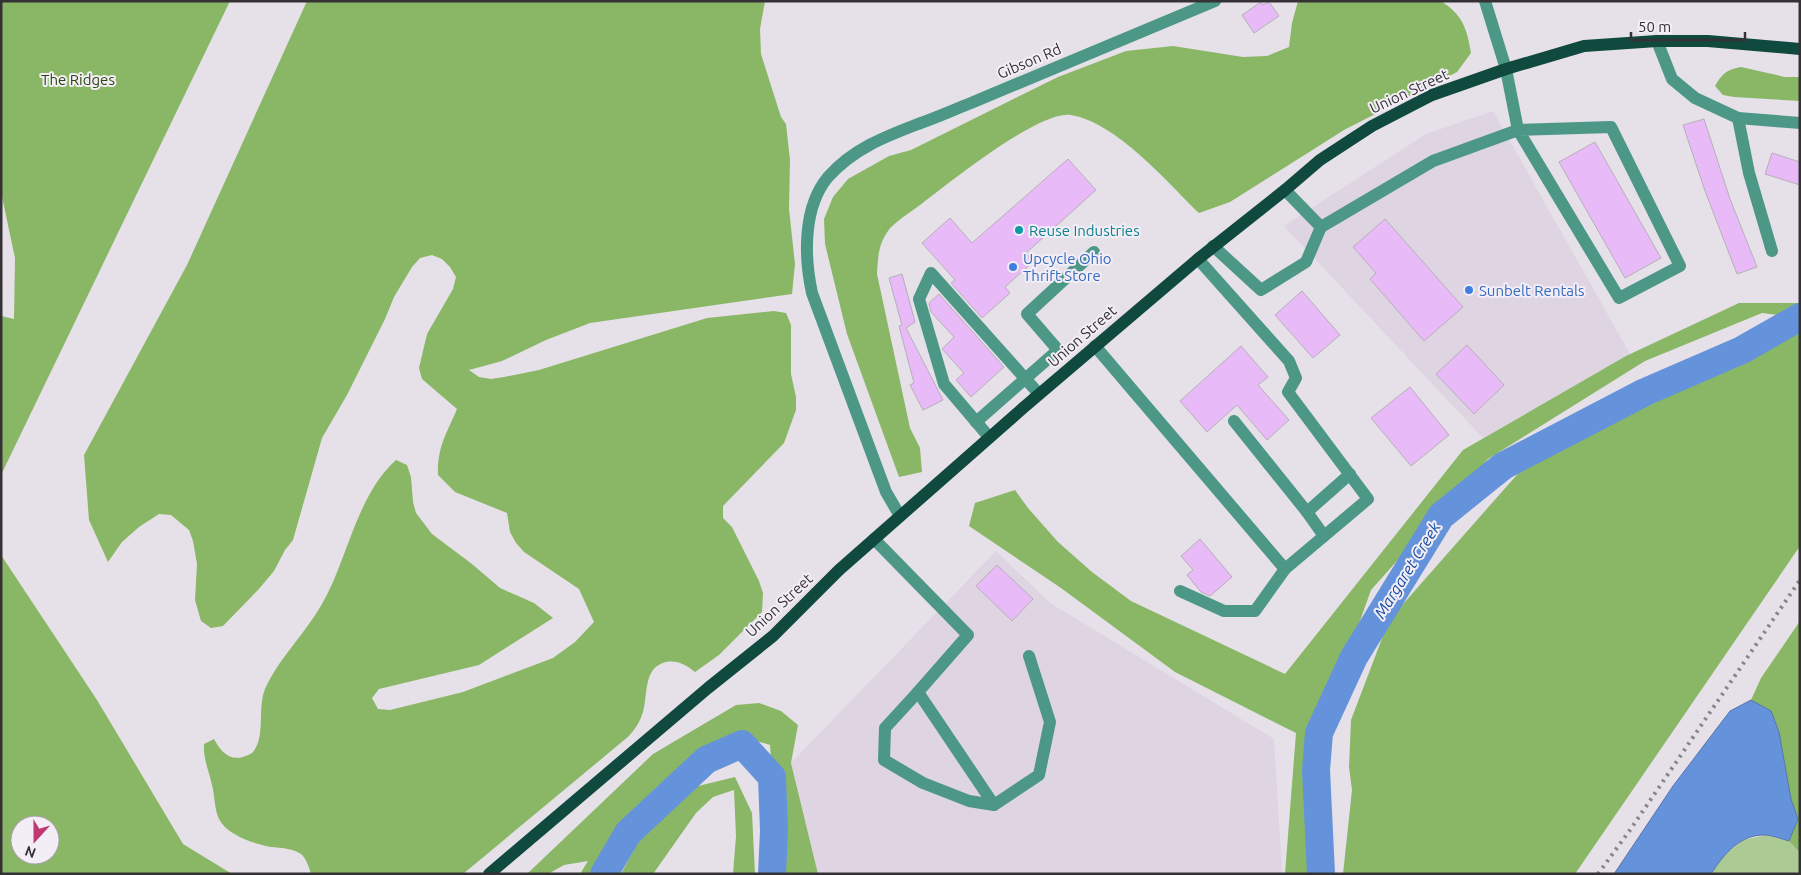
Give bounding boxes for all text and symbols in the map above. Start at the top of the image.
scale bar [1631,10,1745,42]
text: 50 m [1638,18,1671,35]
street label: Gibson Rd [994,40,1064,82]
street label: Union Street [1367,65,1451,117]
park label: The Ridges [41,71,115,88]
place label: Reuse Industries [1029,222,1140,239]
marker: Reuse Industries [1013,224,1025,236]
place label: Upcycle Ohio Thrift Store [1023,250,1112,284]
marker: Upcycle Ohio Thrift Store [1007,261,1019,273]
place label: Sunbelt Rentals [1479,282,1584,299]
marker: Sunbelt Rentals [1463,284,1475,296]
street label: Union Street [1044,302,1120,370]
water label: Margaret Creek [1370,518,1444,621]
street label: Union Street [742,570,816,640]
north arrow [10,815,60,865]
text: N [23,843,38,861]

